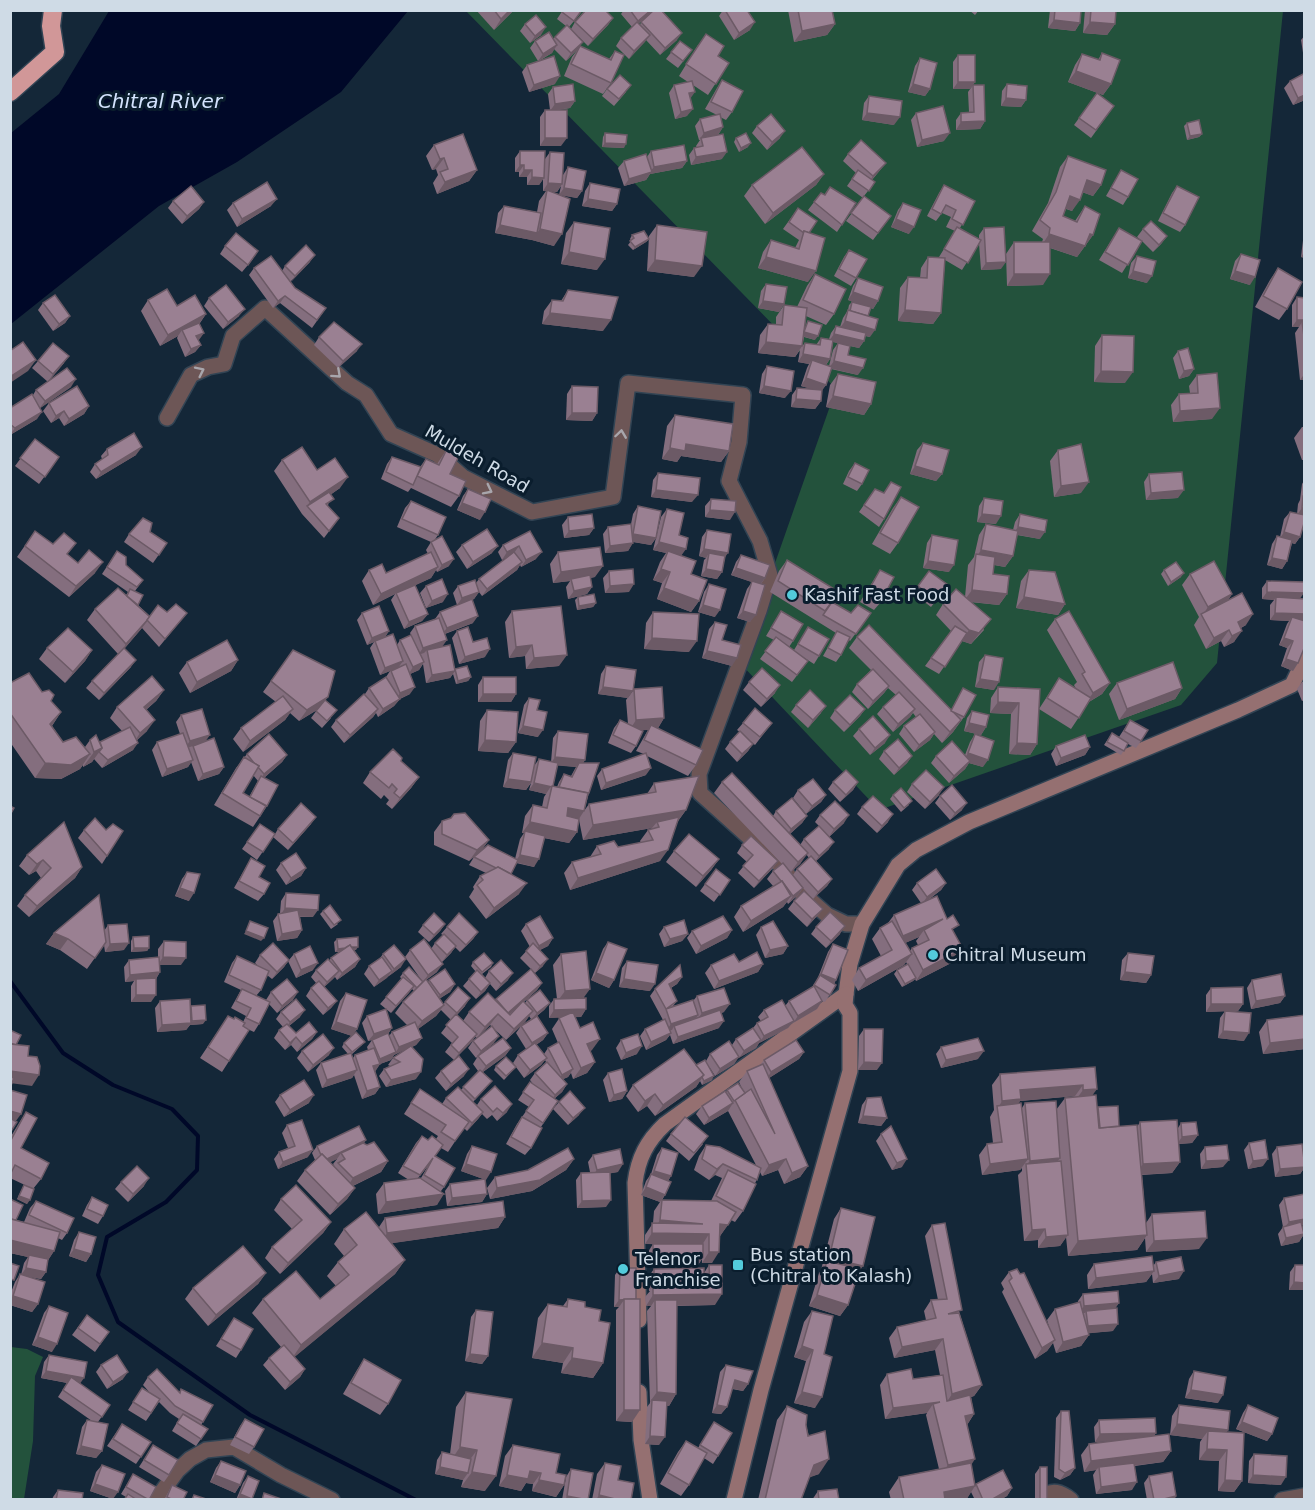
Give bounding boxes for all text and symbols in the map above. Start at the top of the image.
water label: Chitral River [98,89,224,113]
one-way arrow [194,367,205,379]
one-way arrow [330,367,341,378]
street label: Muldeh Road [421,420,533,497]
one-way arrow [615,429,627,438]
one-way arrow [482,483,492,494]
place label: Kashif Fast Food [804,584,949,605]
marker: Kashif Fast Food [785,588,799,602]
place label: Chitral Museum [945,944,1087,965]
marker: Chitral Museum [926,948,940,962]
place label: Bus station (Chitral to Kalash) [750,1244,912,1286]
place label: Telenor Franchise [634,1248,721,1290]
marker: Bus station (Chitral to Kalash) [731,1258,745,1272]
marker: Telenor Franchise [616,1262,630,1276]

